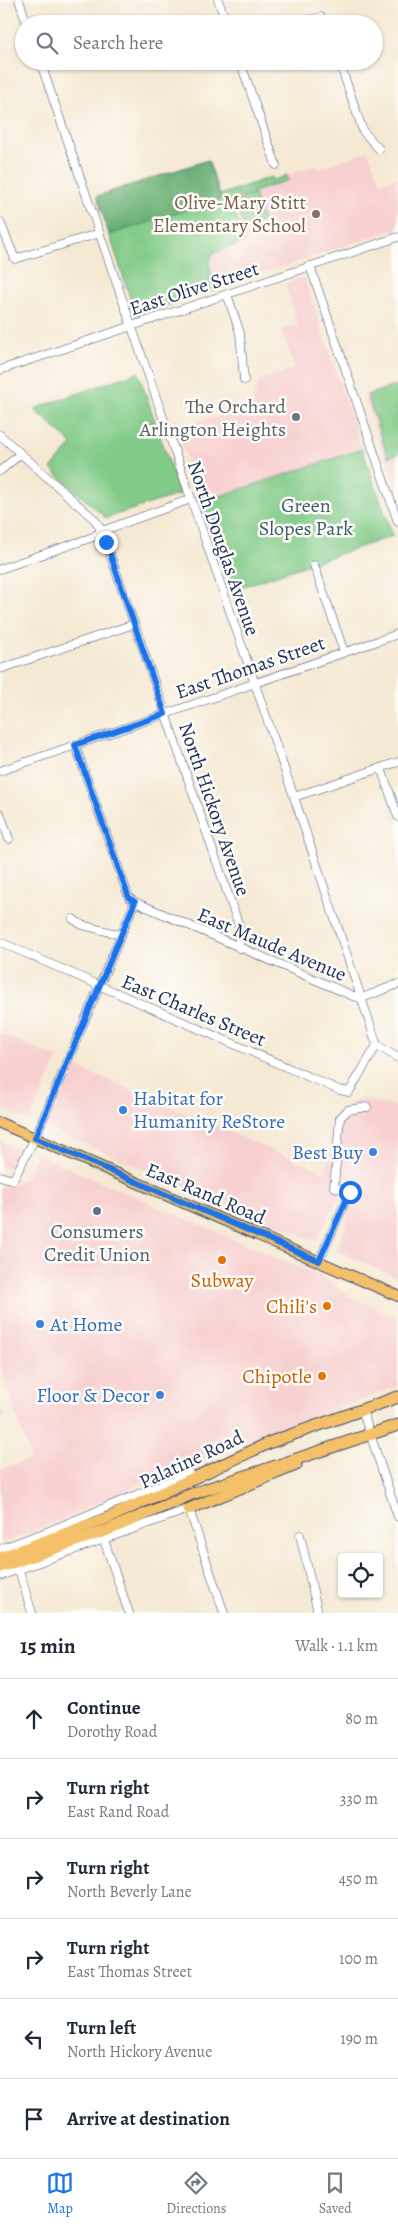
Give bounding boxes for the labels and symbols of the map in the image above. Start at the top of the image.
place label: Olive-Mary Stitt Elementary School [153,189,306,239]
marker: Olive-Mary Stitt Elementary School [310,208,322,220]
street label: East Olive Street [126,255,263,322]
place label: The Orchard Arlington Heights [138,393,286,443]
marker: The Orchard Arlington Heights [290,411,302,423]
street label: North Douglas Avenue [181,457,266,639]
park label: Green Slopes Park [259,492,353,542]
route end [95,531,118,554]
street label: East Thomas Street [172,629,329,706]
street label: North Hickory Avenue [172,719,257,900]
street label: East Maude Avenue [193,901,350,988]
street label: East Charles Street [117,968,271,1053]
place label: Habitat for Humanity ReStore [133,1085,285,1135]
marker: Habitat for Humanity ReStore [117,1104,129,1116]
place label: Best Buy [292,1139,364,1166]
marker: Best Buy [367,1146,379,1158]
street label: East Rand Road [142,1156,270,1231]
route start [339,1181,362,1204]
marker: Consumers Credit Union [91,1205,103,1217]
place label: Consumers Credit Union [44,1218,150,1268]
marker: Subway [216,1254,228,1266]
place label: Subway [191,1267,255,1294]
place label: Chili's [266,1293,317,1320]
marker: Chili's [321,1300,333,1312]
place label: At Home [49,1311,123,1338]
marker: At Home [34,1318,46,1330]
place label: Chipotle [242,1363,312,1390]
marker: Chipotle [316,1370,328,1382]
place label: Floor & Decor [37,1382,150,1409]
marker: Floor & Decor [154,1389,166,1401]
street label: Palatine Road [135,1423,248,1495]

